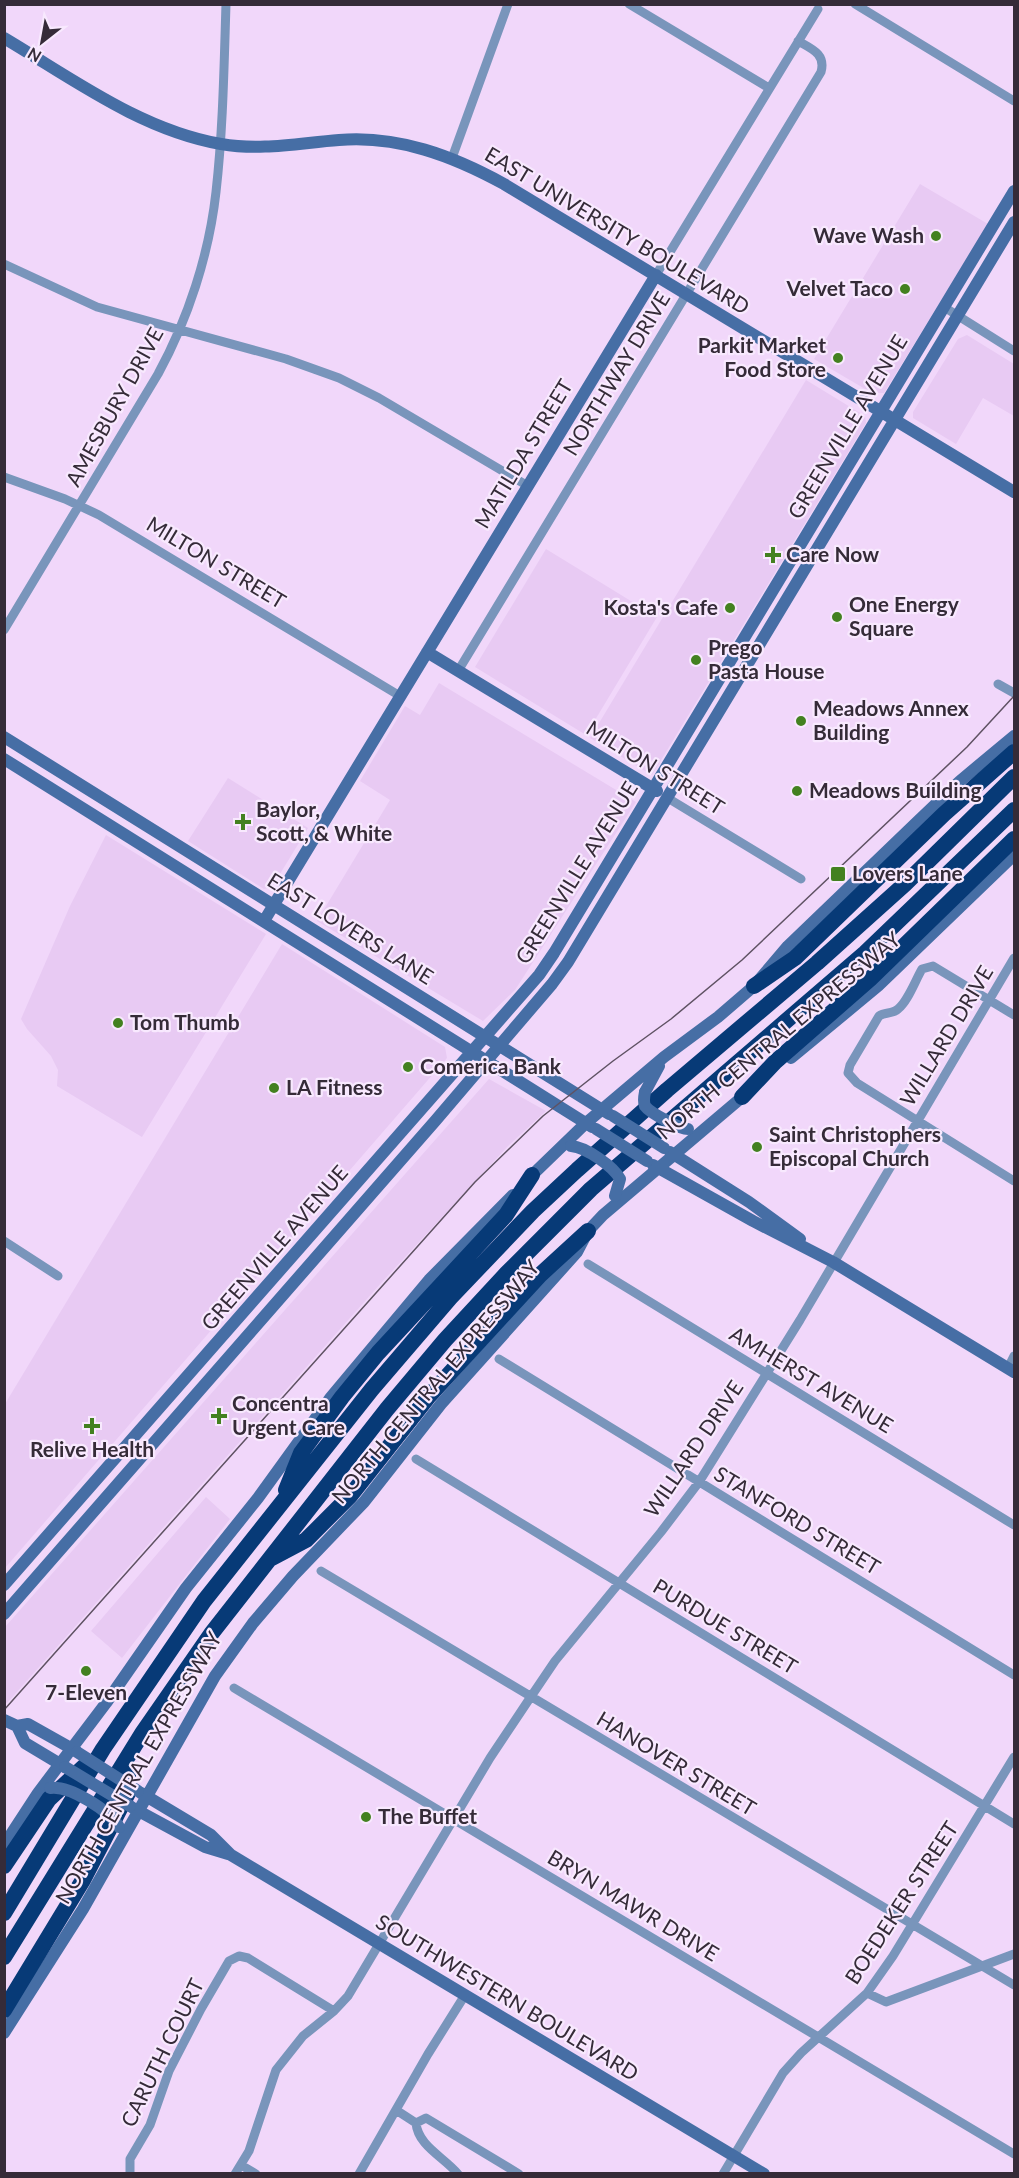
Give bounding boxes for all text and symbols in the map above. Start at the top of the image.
north arrow [12,12,72,72]
text: N [24,44,44,67]
street label: EAST UNIVERSITY BOULEVARD [481,141,755,319]
place label: Wave Wash [813,222,924,247]
marker: Wave Wash [929,229,943,243]
place label: Velvet Taco [786,275,893,300]
marker: Velvet Taco [898,282,912,296]
street label: NORTHWAY DRIVE [557,287,674,460]
street label: AMESBURY DRIVE [60,322,168,490]
street label: GREENVILLE AVENUE [782,330,912,523]
place label: Parkit Market Food Store [698,332,826,381]
marker: Parkit Market Food Store [831,351,845,365]
street label: MATILDA STREET [468,374,577,532]
street label: MILTON STREET [143,510,291,613]
place label: Care Now [786,541,879,566]
marker: Care Now [764,546,782,564]
place label: One Energy Square [849,591,960,640]
place label: Kosta's Cafe [604,594,718,619]
marker: Kosta's Cafe [723,601,737,615]
marker: One Energy Square [830,610,844,624]
place label: Prego Pasta House [708,634,824,683]
marker: Prego Pasta House [689,653,703,667]
place label: Meadows Annex Building [813,695,969,744]
street label: MILTON STREET [582,714,730,819]
marker: Meadows Annex Building [794,714,808,728]
street label: GREENVILLE AVENUE [509,776,642,968]
place label: Meadows Building [809,777,981,802]
marker: Meadows Building [790,784,804,798]
place label: Baylor, Scott, & White [256,796,392,845]
marker: Baylor, Scott, & White [234,813,252,831]
place label: Lovers Lane [852,860,963,885]
marker: Lovers Lane [829,865,847,883]
street label: EAST LOVERS LANE [263,867,438,989]
street label: NORTH CENTRAL EXPRESSWAY [651,925,905,1144]
street label: WILLARD DRIVE [894,961,997,1110]
place label: Tom Thumb [130,1009,240,1034]
marker: Tom Thumb [111,1016,125,1030]
place label: Comerica Bank [420,1053,562,1078]
marker: Comerica Bank [401,1060,415,1074]
place label: LA Fitness [286,1074,382,1099]
marker: LA Fitness [267,1081,281,1095]
place label: Saint Christophers Episcopal Church [769,1121,941,1170]
marker: Saint Christophers Episcopal Church [750,1140,764,1154]
street label: GREENVILLE AVENUE [195,1159,352,1335]
street label: NORTH CENTRAL EXPRESSWAY [326,1254,545,1508]
street label: AMHERST AVENUE [726,1320,898,1437]
street label: WILLARD DRIVE [638,1375,748,1521]
place label: Concentra Urgent Care [232,1390,345,1439]
marker: Concentra Urgent Care [210,1407,228,1425]
marker: Relive Health [83,1417,101,1435]
place label: Relive Health [30,1436,154,1461]
street label: STANFORD STREET [710,1460,886,1579]
street label: PURDUE STREET [649,1573,803,1679]
street label: NORTH CENTRAL EXPRESSWAY [49,1626,226,1908]
marker: 7-Eleven [79,1664,93,1678]
place label: 7-Eleven [45,1679,127,1704]
street label: HANOVER STREET [593,1705,761,1820]
place label: The Buffet [378,1803,477,1828]
marker: The Buffet [359,1810,373,1824]
street label: BOEDEKER STREET [839,1816,963,1988]
street label: BRYN MAWR DRIVE [544,1844,724,1966]
street label: SOUTHWESTERN BOULEVARD [372,1908,643,2085]
street label: CARUTH COURT [115,1974,209,2130]

